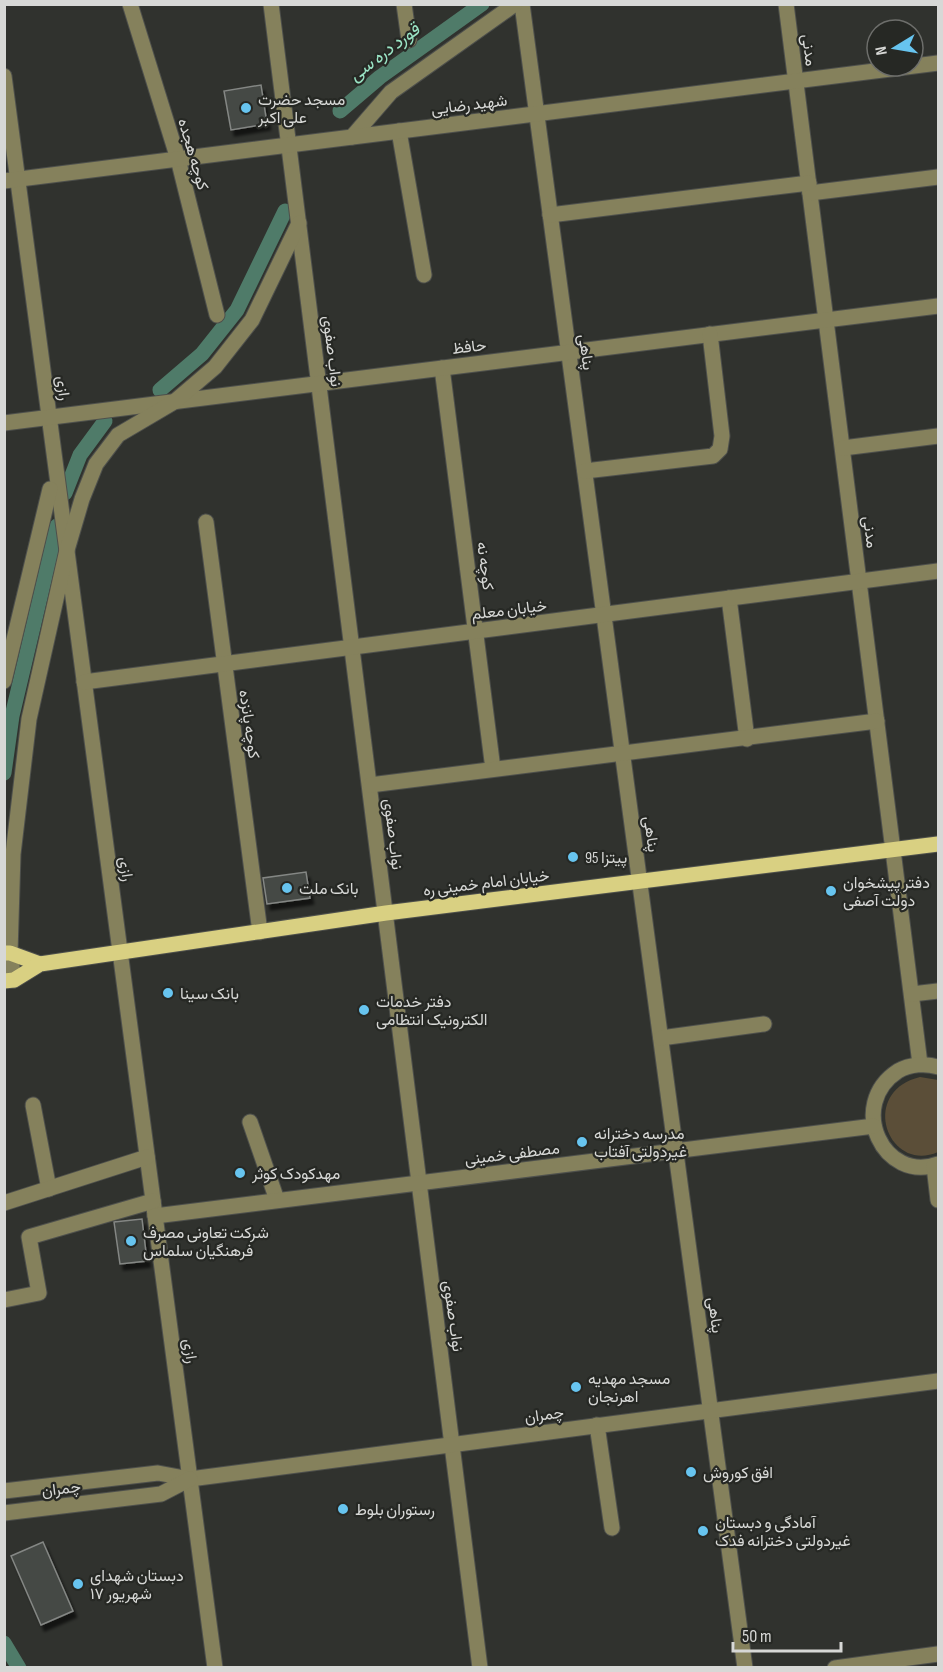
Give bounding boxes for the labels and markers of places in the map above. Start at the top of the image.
place label: مسجد حضرت علی اکبر [257,91,345,128]
marker: مسجد حضرت علی اکبر [239,101,253,115]
place label: پیتزا 95 [585,849,627,869]
marker: پیتزا 95 [566,850,580,864]
place label: دفتر پیشخوان دولت آصفی [843,874,930,911]
place label: بانک ملت [299,880,359,899]
marker: بانک ملت [280,881,294,895]
marker: دفتر پیشخوان دولت آصفی [824,884,838,898]
place label: بانک سینا [180,985,239,1004]
marker: بانک سینا [161,986,175,1000]
place label: دفتر خدمات الکترونیک انتظامی [376,993,487,1030]
marker: دفتر خدمات الکترونیک انتظامی [357,1003,371,1017]
place label: مدرسه دخترانه غیردولتی آفتاب [594,1125,687,1162]
marker: مدرسه دخترانه غیردولتی آفتاب [575,1135,589,1149]
place label: مهدکودک کوثر [251,1165,340,1184]
marker: مهدکودک کوثر [233,1166,247,1180]
place label: شرکت تعاونی مصرف فرهنگیان سلماس [143,1224,269,1261]
marker: شرکت تعاونی مصرف فرهنگیان سلماس [124,1234,138,1248]
place label: مسجد مهدیه اهرنجان [588,1370,670,1407]
marker: مسجد مهدیه اهرنجان [569,1380,583,1394]
place label: افق کوروش [703,1464,773,1483]
marker: افق کوروش [684,1465,698,1479]
place label: رستوران بلوط [355,1501,435,1520]
marker: رستوران بلوط [336,1502,350,1516]
place label: آمادگی و دبستان غیردولتی دخترانه فدک [715,1514,851,1551]
marker: آمادگی و دبستان غیردولتی دخترانه فدک [696,1524,710,1538]
place label: دبستان شهدای ۱۷ شهریور [90,1567,184,1604]
marker: دبستان شهدای ۱۷ شهریور [71,1577,85,1591]

